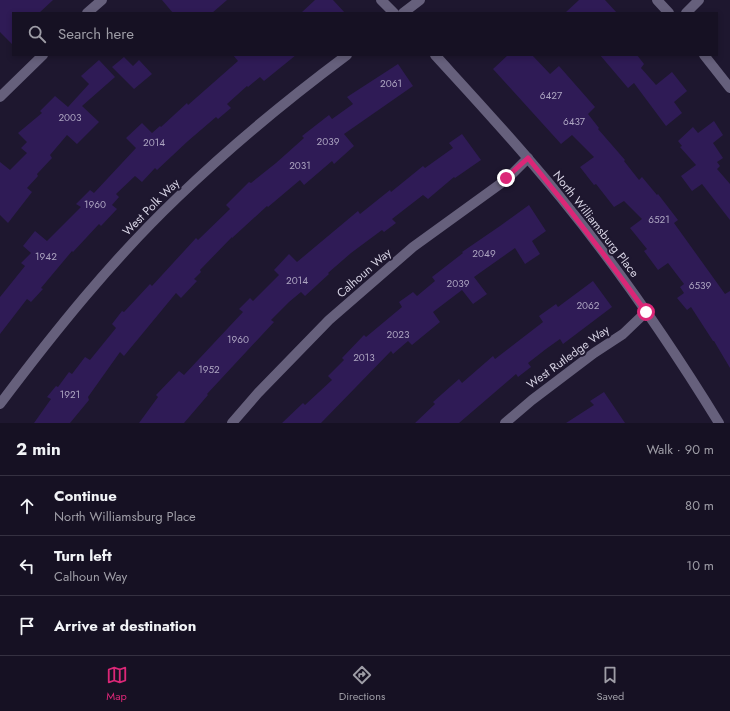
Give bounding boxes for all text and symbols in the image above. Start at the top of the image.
search box [12,12,718,56]
icon: search [26,23,48,45]
text: Search here [58,23,134,45]
house number: 2061 [380,76,402,91]
house number: 6427 [540,88,563,103]
house number: 2003 [58,110,82,125]
house number: 6437 [563,114,586,129]
house number: 2039 [317,134,340,149]
house number: 2014 [143,135,165,150]
house number: 2031 [289,158,311,173]
street label: North Williamsburg Place [549,167,643,281]
route end [497,169,515,187]
street label: West Polk Way [118,174,184,240]
house number: 1960 [84,197,106,212]
house number: 6521 [648,212,670,227]
street label: Calhoun Way [333,244,396,302]
house number: 2049 [472,246,496,261]
house number: 1942 [35,249,57,264]
house number: 2014 [286,273,308,288]
house number: 2039 [447,276,470,291]
house number: 6539 [689,278,712,293]
house number: 2062 [576,298,600,313]
route start [637,303,655,321]
street label: West Rutledge Way [523,320,614,393]
house number: 2023 [387,327,410,342]
house number: 1960 [227,332,249,347]
house number: 2013 [353,350,375,365]
house number: 1952 [198,362,220,377]
house number: 1921 [60,387,80,402]
text: 2 min [16,437,61,461]
text: Walk · 90 m [646,440,714,459]
text: Continue [54,485,117,507]
icon: ahead [16,495,38,517]
text: 80 m [685,496,714,515]
text: North Williamsburg Place [54,507,196,526]
text: Turn left [54,545,112,567]
icon: left [16,555,38,577]
text: 10 m [686,556,714,575]
text: Calhoun Way [54,567,127,586]
icon: arrive [16,615,38,637]
text: Arrive at destination [54,615,196,637]
tab: Map [106,664,128,704]
tab: Directions [339,664,385,704]
tab: Saved [597,664,624,704]

